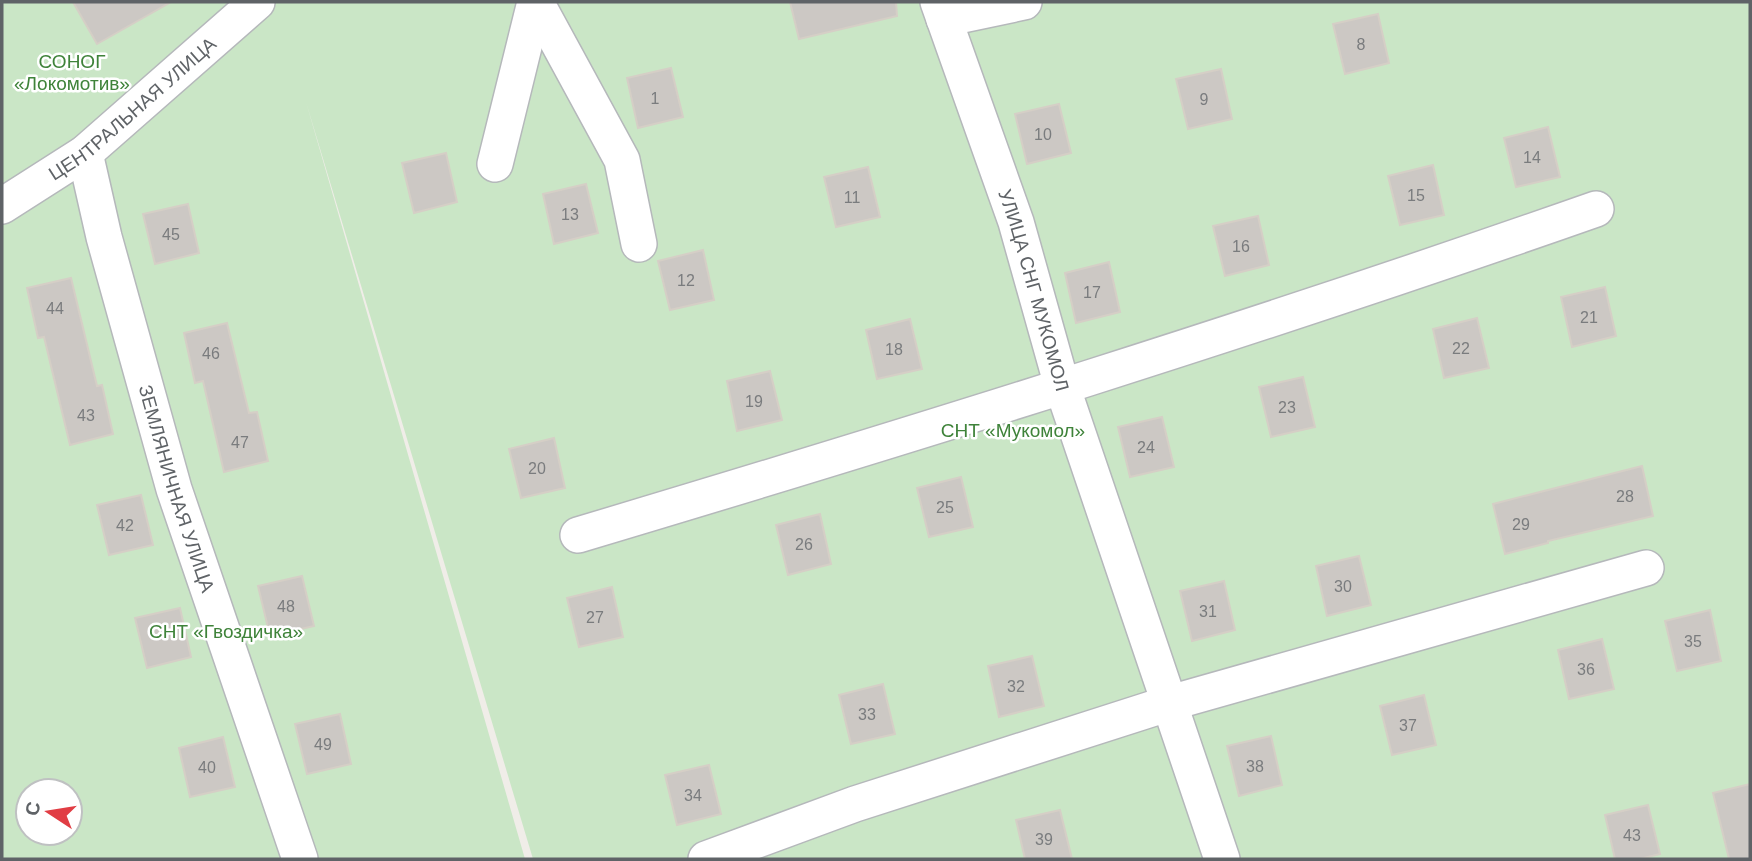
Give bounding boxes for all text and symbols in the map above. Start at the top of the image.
street label: ЦЕНТРАЛЬНАЯ УЛИЦА [45,33,220,184]
house number: 8 [1357,36,1366,53]
park label: СОНОГ «Локомотив» [14,51,130,94]
house number: 1 [651,90,660,107]
house number: 9 [1200,91,1209,108]
house number: 10 [1034,126,1052,143]
house number: 14 [1523,149,1541,166]
street label: УЛИЦА СНГ МУКОМОЛ [994,187,1073,394]
house number: 15 [1407,187,1425,204]
house number: 11 [844,189,860,206]
house number: 13 [561,206,579,223]
house number: 45 [162,226,180,243]
house number: 16 [1232,238,1250,255]
house number: 12 [677,272,695,289]
house number: 17 [1083,284,1101,301]
house number: 44 [46,300,64,317]
house number: 21 [1580,309,1598,326]
house number: 22 [1452,340,1470,357]
house number: 18 [885,341,903,358]
house number: 46 [202,345,220,362]
street label: ЗЕМЛЯНИЧНАЯ УЛИЦА [135,383,218,595]
house number: 19 [745,393,763,410]
house number: 23 [1278,399,1296,416]
house number: 43 [77,407,95,424]
park label: СНТ «Мукомол» [941,420,1085,441]
house number: 47 [231,434,249,451]
house number: 24 [1137,439,1155,456]
house number: 20 [528,460,546,477]
house number: 28 [1616,488,1634,505]
house number: 25 [936,499,954,516]
house number: 29 [1512,516,1530,533]
house number: 42 [116,517,134,534]
house number: 26 [795,536,813,553]
house number: 30 [1334,578,1352,595]
house number: 48 [277,598,295,615]
house number: 31 [1199,603,1217,620]
house number: 27 [586,609,604,626]
park label: СНТ «Гвоздичка» [149,621,303,642]
house number: 35 [1684,633,1702,650]
house number: 36 [1577,661,1595,678]
house number: 32 [1007,678,1025,695]
house number: 33 [858,706,876,723]
house number: 37 [1399,717,1417,734]
house number: 49 [314,736,332,753]
house number: 38 [1246,758,1264,775]
house number: 40 [198,759,216,776]
north arrow [14,777,84,847]
house number: 34 [684,787,702,804]
text: С [21,799,45,817]
house number: 43 [1623,827,1641,844]
house number: 39 [1035,831,1053,848]

